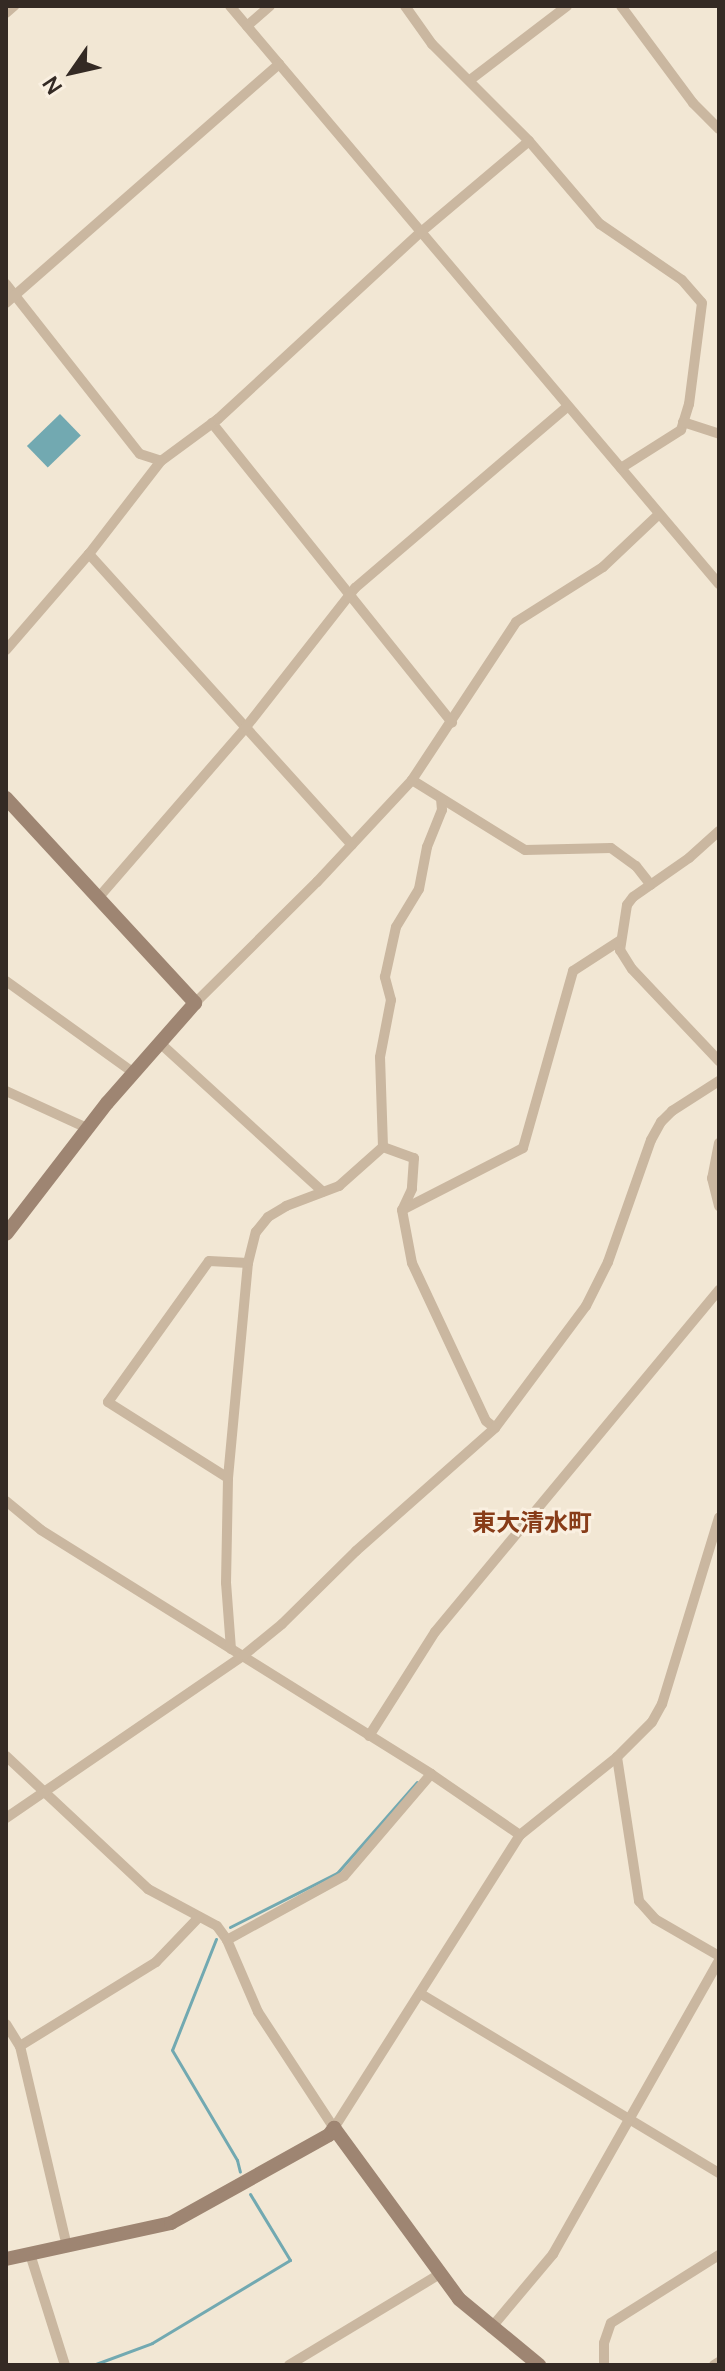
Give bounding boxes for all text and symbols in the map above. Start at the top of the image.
north arrow [32,32,112,112]
text: N [35,70,69,100]
district label: 東大清水町 [472,1508,592,1536]

